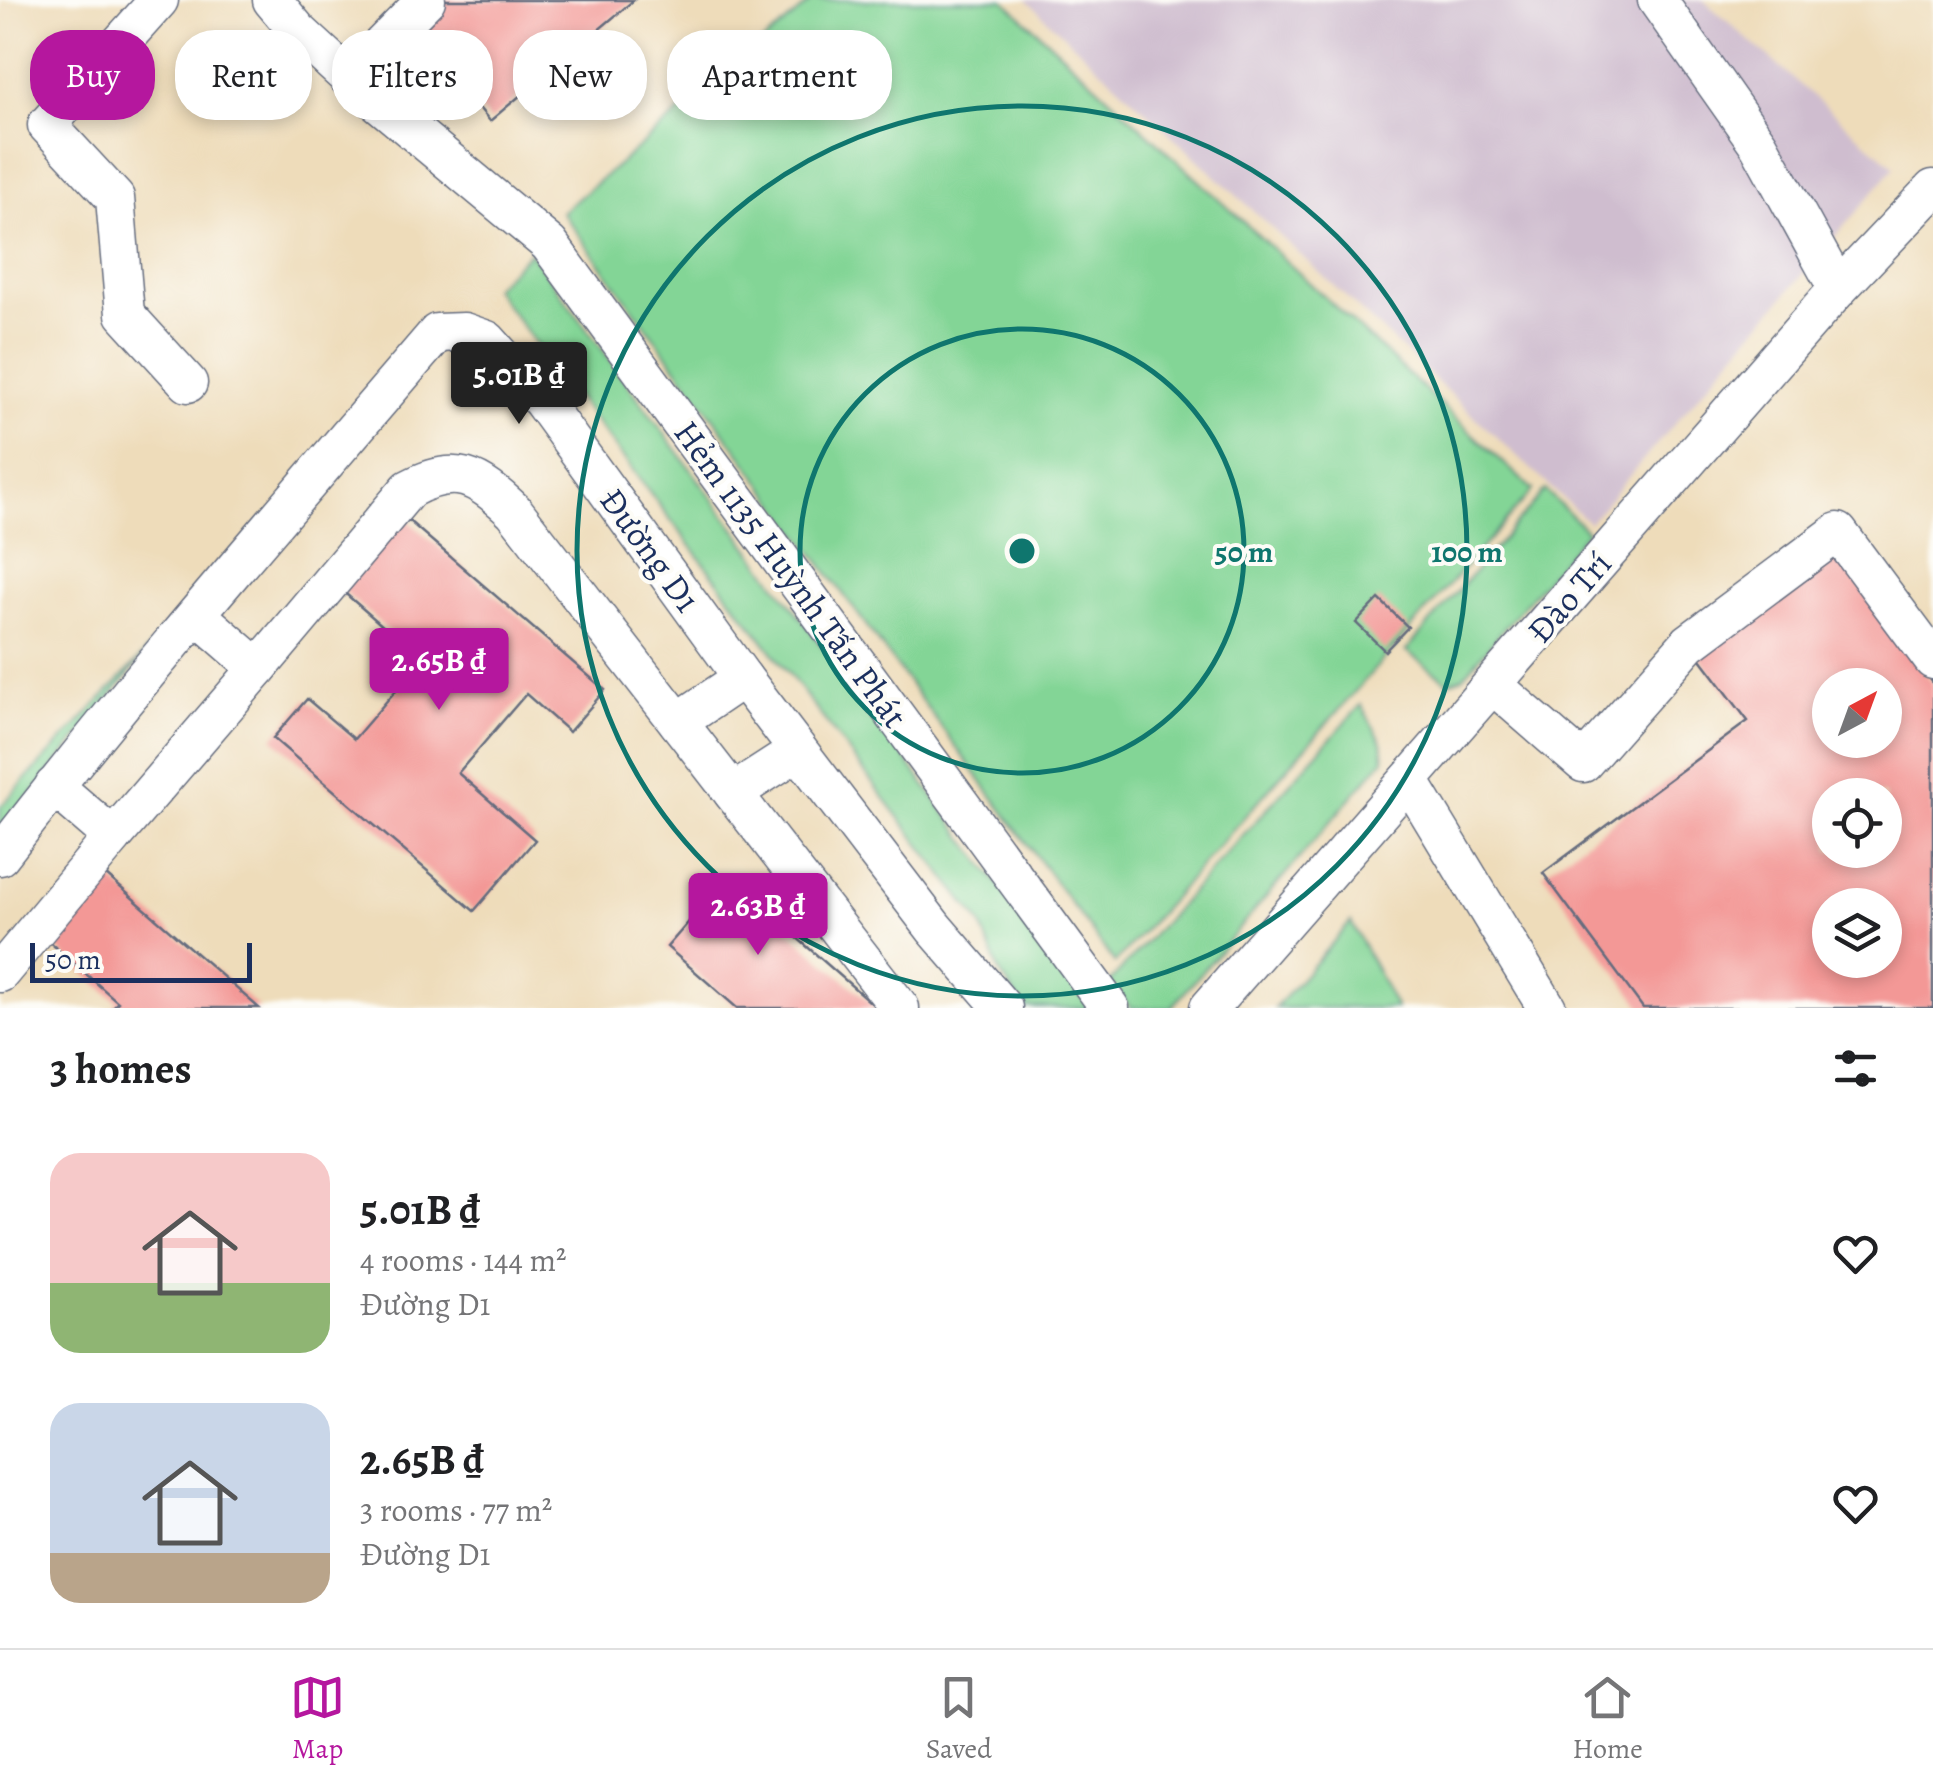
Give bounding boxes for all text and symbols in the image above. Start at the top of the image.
chip: Buy [30,30,155,120]
chip: Rent [175,30,312,120]
chip: Filters [332,30,493,120]
chip: New [513,30,647,120]
chip: Apartment [667,30,892,120]
pin: 5.01B ₫ [427,342,611,427]
text: 5.01B ₫ [473,352,565,396]
street label: Hẻm 1135 Huỳnh Tấn Phát [663,411,919,737]
street label: Đường D1 [589,478,711,622]
text: 50 m [1215,532,1273,572]
text: 100 m [1431,532,1503,572]
centre of rings [1004,533,1040,569]
street label: Đào Trí [1516,541,1622,653]
pin: 2.65B ₫ [347,628,531,713]
text: 2.65B ₫ [392,638,486,682]
north arrow [1812,668,1902,758]
map controls [1812,668,1902,978]
button: locate [1812,778,1902,868]
pin: 2.63B ₫ [666,873,850,958]
text: 2.63B ₫ [711,883,805,927]
button: layers [1812,888,1902,978]
scale bar [30,938,252,983]
text: 50 m [45,941,101,979]
text: 3 homes [50,1040,192,1097]
icon: filters [1828,1041,1883,1096]
text: 5.01B ₫ [360,1181,481,1238]
icon: home [130,1193,250,1313]
icon: heart [1828,1226,1883,1281]
text: 4 rooms · 144 m² [360,1238,567,1282]
text: Đường D1 [360,1282,490,1326]
text: 2.65B ₫ [360,1431,484,1488]
icon: home [130,1443,250,1563]
icon: heart [1828,1476,1883,1531]
text: 3 rooms · 77 m² [360,1488,552,1532]
text: Đường D1 [360,1532,490,1576]
tab: Map [290,1670,345,1768]
tab: Saved [926,1670,992,1768]
tab: Home [1572,1670,1643,1768]

